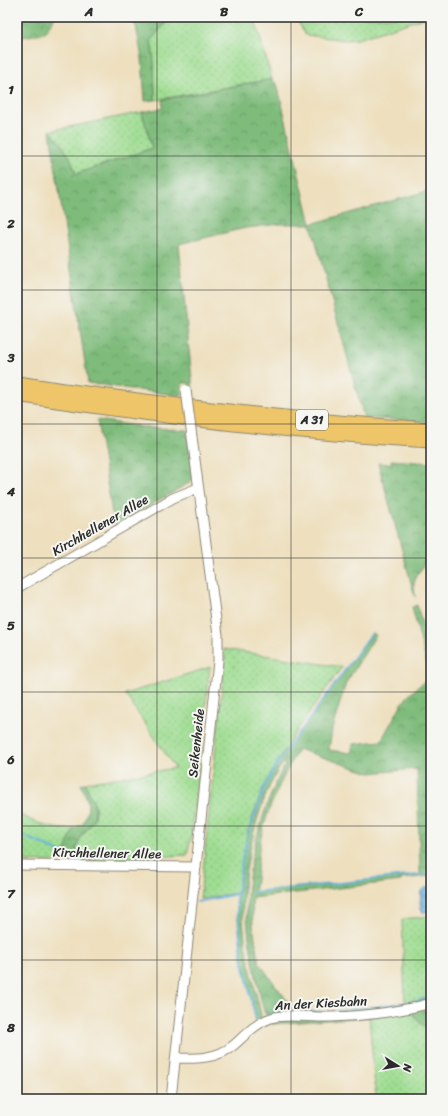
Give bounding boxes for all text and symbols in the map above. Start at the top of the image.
text: A [84,0,93,23]
text: B [220,0,229,23]
text: C [354,0,364,23]
text: 1 [8,78,14,101]
text: 2 [6,212,15,235]
text: 3 [6,346,15,369]
road number: A 31 [296,410,328,430]
text: 4 [6,480,16,503]
street label: Kirchhellener Allee [47,488,153,562]
text: 5 [7,614,15,637]
street label: Seikenheide [181,708,211,778]
text: 6 [6,748,15,771]
street label: Kirchhellener Allee [53,841,161,865]
text: 7 [7,882,16,905]
street label: An der Kiesbahn [273,989,368,1017]
text: 8 [6,1016,15,1039]
north arrow [378,1046,418,1086]
text: N [397,1061,418,1074]

